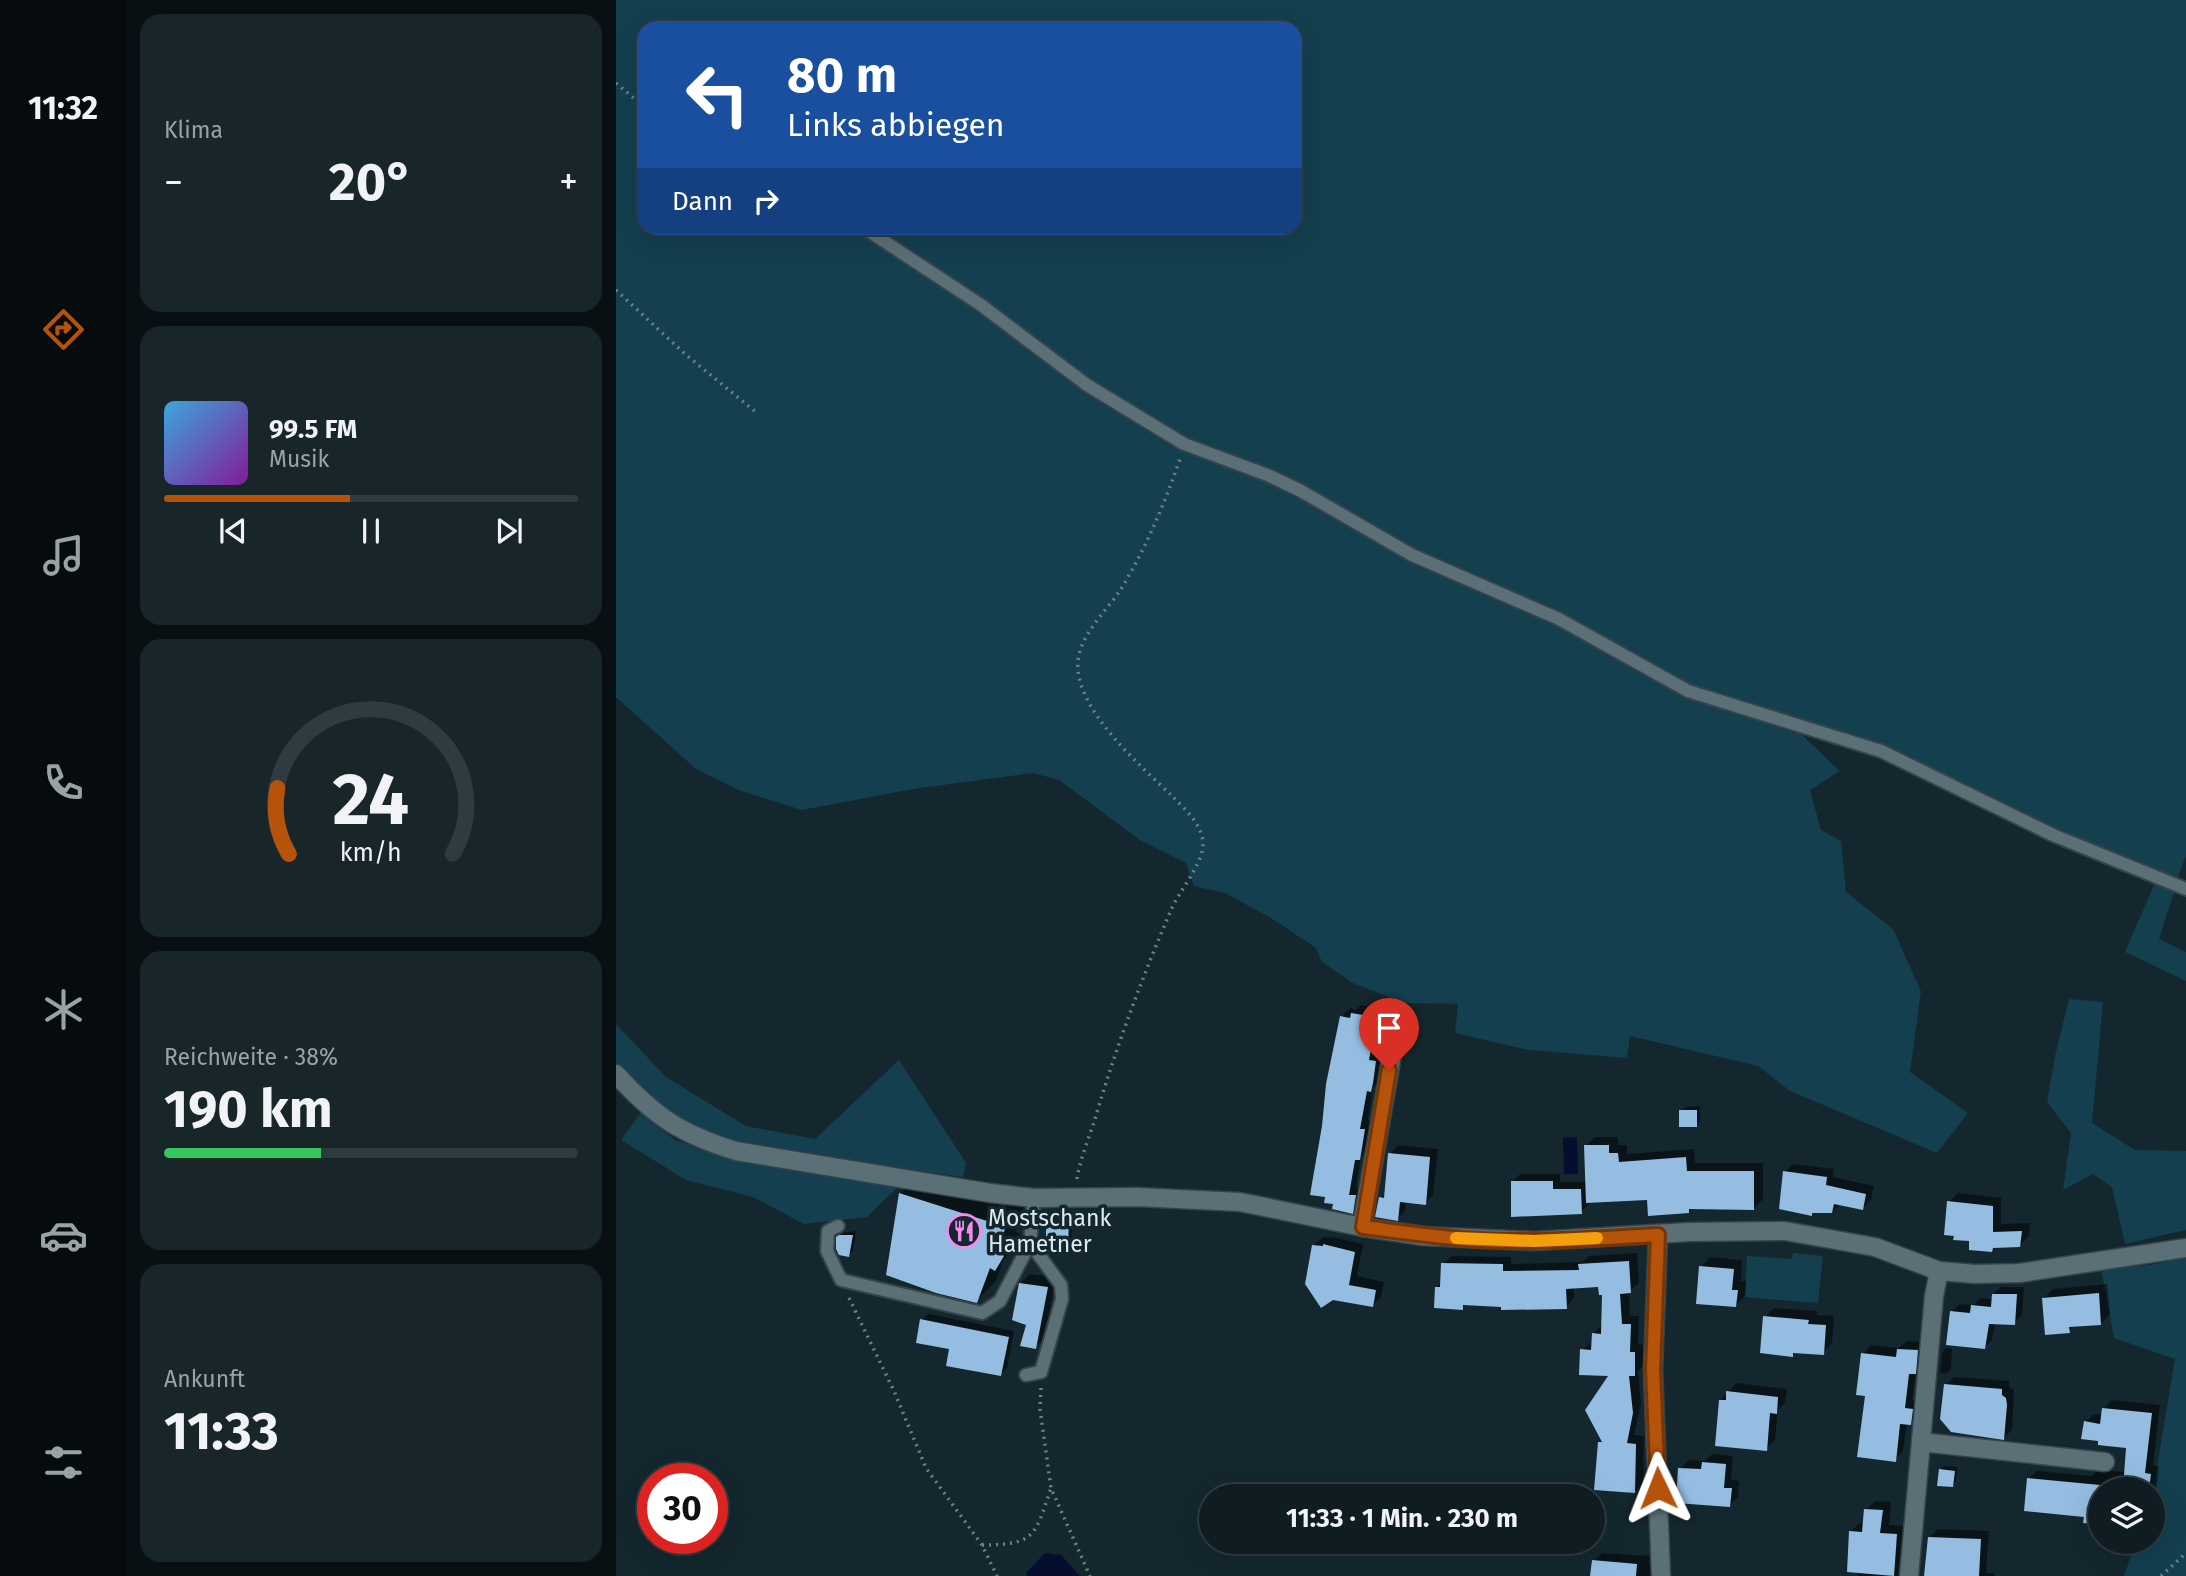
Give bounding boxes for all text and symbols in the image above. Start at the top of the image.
text: 80 m [787,46,897,105]
icon: left [672,49,763,140]
text: 11:32 [28,89,98,127]
text: Links abbiegen [787,106,1005,144]
text: Klima [164,116,223,144]
text: 20° [329,151,413,214]
text: − [164,159,183,205]
text: + [559,159,578,205]
icon: right [747,182,785,220]
text: Dann [672,186,733,217]
icon: directions [39,305,88,354]
text: 99.5 FM [269,414,357,445]
text: Musik [269,445,329,473]
icon: previous [214,512,252,550]
icon: pause [352,512,390,550]
icon: next [490,512,528,550]
icon: music [39,531,88,580]
text: 24 [333,756,409,843]
icon: phone [39,758,88,807]
text: km/h [340,838,402,868]
icon: climate [39,985,88,1034]
pin [1359,998,1419,1070]
icon: arrive [1370,1009,1408,1047]
text: Reichweite · 38% [164,1043,338,1071]
text: 190 km [164,1078,333,1141]
place label: Mostschank Hametner [988,1204,1112,1258]
icon: car [39,1211,88,1260]
restaurant icon: Mostschank Hametner [945,1212,983,1250]
text: Ankunft [164,1365,245,1393]
text: 11:33 [164,1400,279,1463]
icon: filters [39,1438,88,1487]
position arrow [1621,1451,1695,1525]
speed limit sign: 30 [637,1463,728,1554]
map controls [2088,1477,2165,1554]
button: layers [2088,1477,2165,1554]
text: 11:33 · 1 Min. · 230 m [1286,1503,1518,1534]

